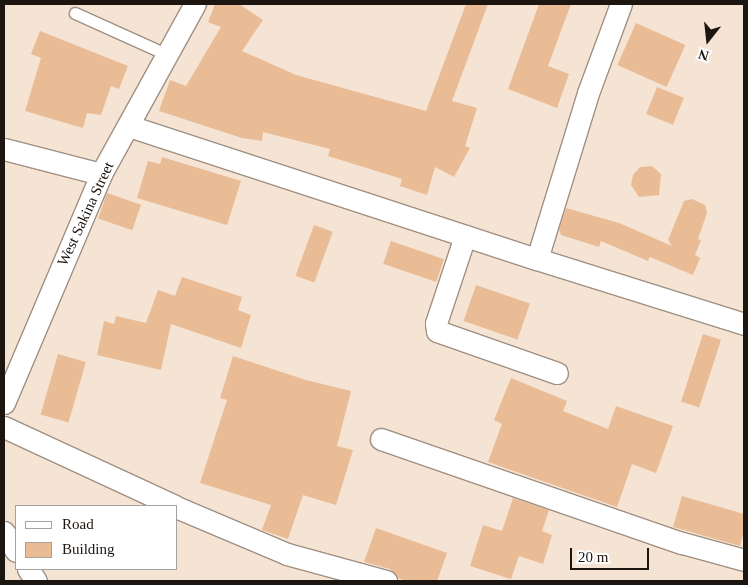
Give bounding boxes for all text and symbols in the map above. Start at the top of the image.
north arrow [683,15,733,65]
text: N [697,46,711,64]
street label: West Sakina Street [54,159,118,269]
legend [15,505,178,570]
text: Road [62,516,94,532]
scale bar [573,538,652,570]
text: Building [62,541,115,557]
text: 20 m [578,549,608,565]

